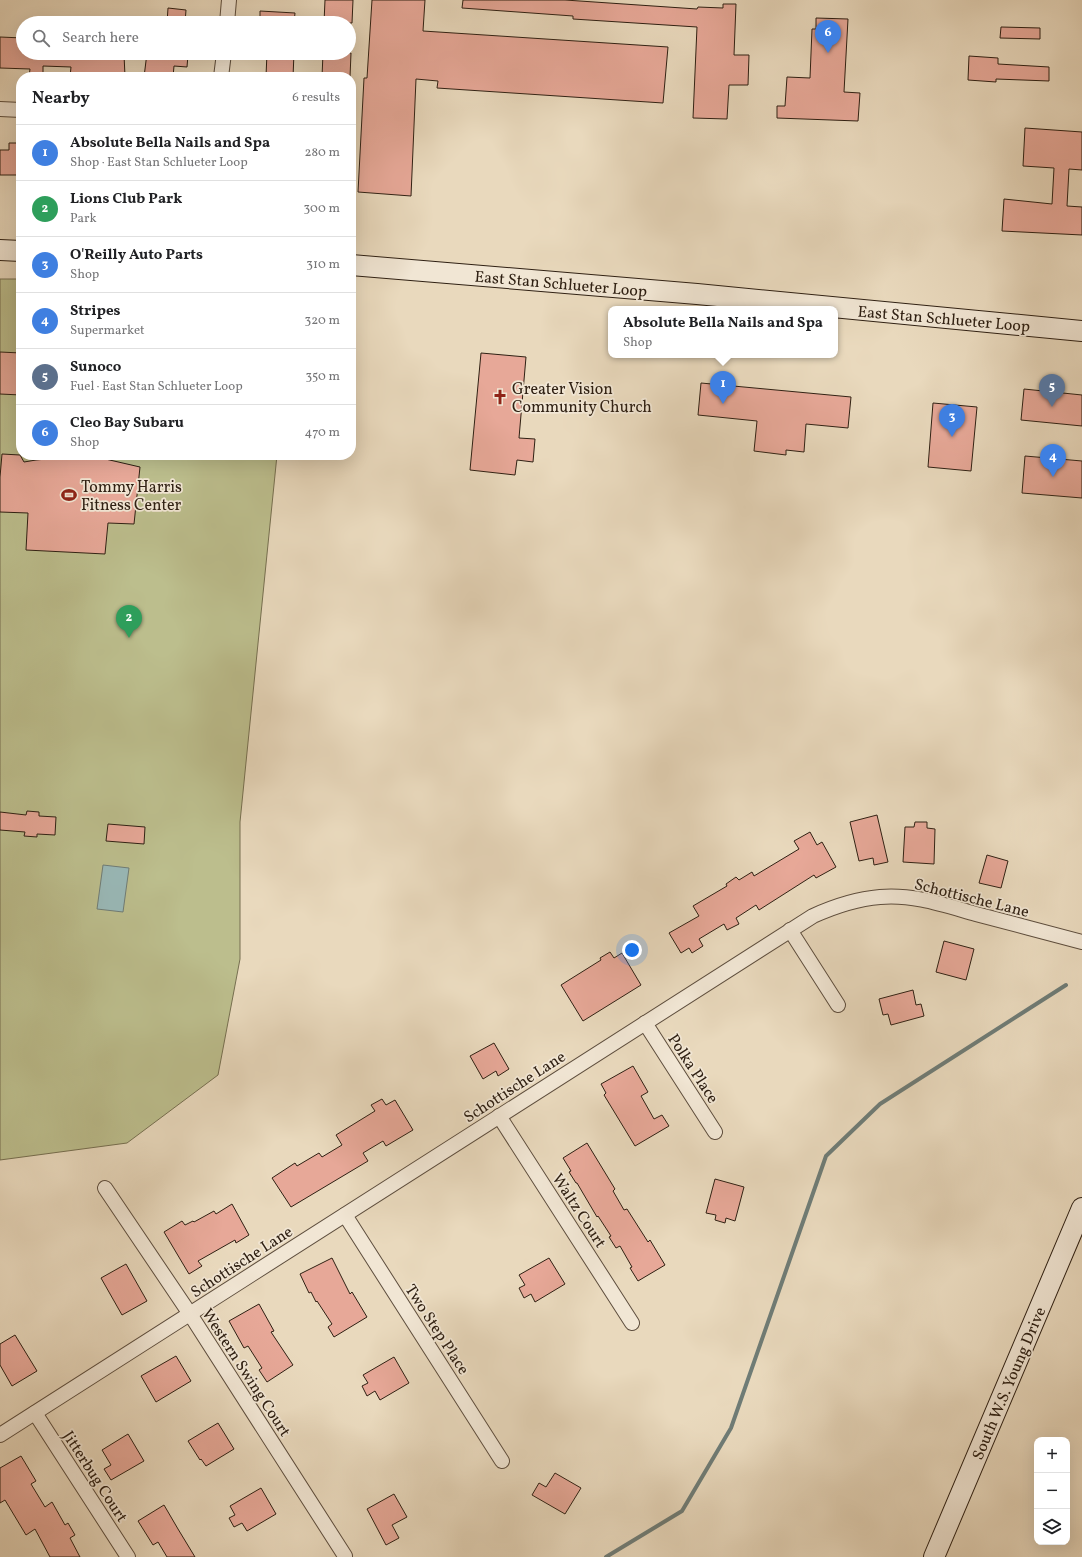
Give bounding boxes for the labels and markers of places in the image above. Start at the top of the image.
pin: 6 [815,20,841,53]
pin: 1 [710,371,736,404]
pin: 5 [1039,374,1065,407]
place label: Greater Vision Community Church [512,379,652,419]
church icon: Greater Vision Community Church [491,388,509,406]
pin: 3 [939,404,965,437]
pin: 4 [1040,444,1066,477]
place label: Tommy Harris Fitness Center [81,477,182,517]
sports icon: Tommy Harris Fitness Center [60,486,78,504]
pin: 2 [116,605,142,638]

